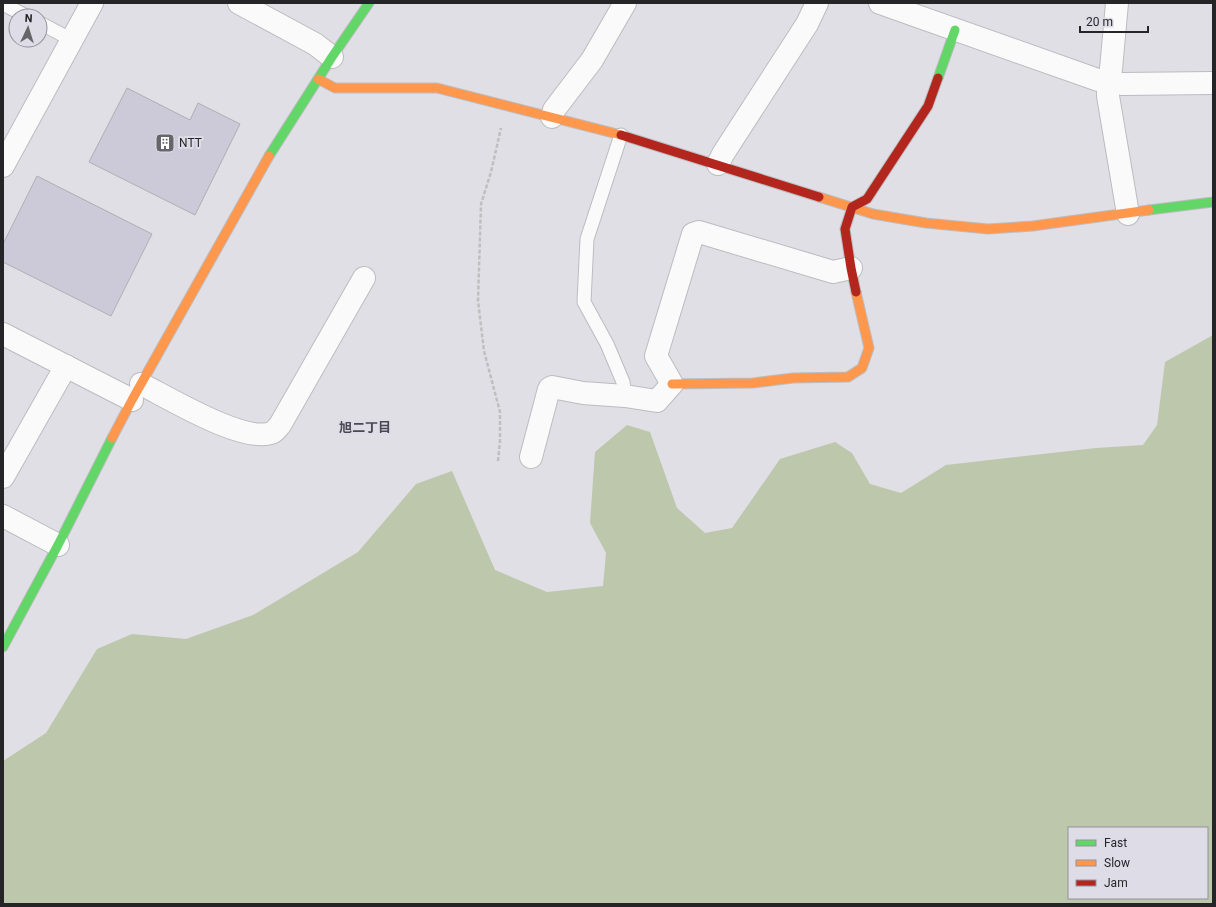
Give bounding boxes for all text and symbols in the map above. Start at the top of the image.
north arrow [8,8,48,48]
scale bar [1080,8,1148,34]
text: N [24,12,33,25]
text: 20 m [1086,15,1113,29]
building icon: NTT [154,132,176,154]
place label: NTT [179,136,202,150]
district label: 旭二丁目 [339,420,391,435]
legend [1068,827,1208,899]
text: Fast [1104,836,1127,850]
text: Slow [1104,856,1130,870]
text: Jam [1104,876,1128,890]

